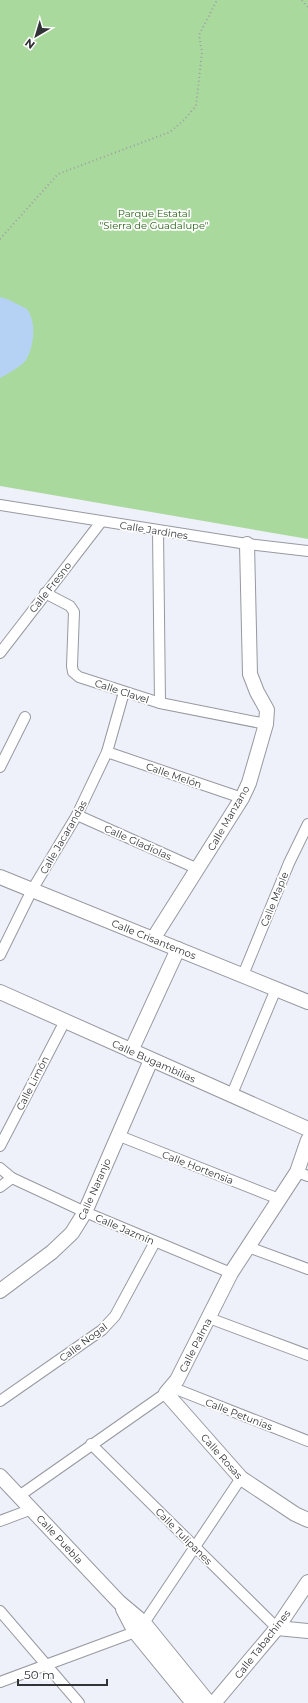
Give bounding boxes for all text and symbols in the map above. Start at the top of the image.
north arrow [16,16,56,56]
text: N [22,36,38,52]
park label: Parque Estatal "Sierra de Guadalupe" [100,207,209,232]
street label: Calle Jardines [119,519,189,542]
street label: Calle Fresno [26,559,74,615]
street label: Calle Clavel [93,677,151,706]
street label: Calle Melón [144,760,203,791]
street label: Calle Manzano [205,783,252,853]
street label: Calle Jacarandas [37,798,90,877]
street label: Calle Gladiolas [102,822,174,863]
street label: Calle Maple [258,870,291,928]
street label: Calle Crisantemos [110,917,198,962]
street label: Calle Bugambilias [110,1037,198,1086]
street label: Calle Limón [13,1054,52,1113]
street label: Calle Hortensia [160,1148,235,1187]
street label: Calle Naranjo [75,1156,114,1222]
street label: Calle Jazmín [93,1211,156,1248]
street label: Calle Palma [176,1316,215,1375]
street label: Calle Nogal [57,1320,110,1365]
street label: Calle Petunias [203,1396,274,1433]
street label: Calle Rosas [198,1431,245,1482]
street label: Calle Tulipanes [153,1505,215,1568]
street label: Calle Puebla [34,1512,86,1567]
street label: Calle Tabachines [232,1607,293,1681]
scale bar [18,1661,107,1687]
text: 50 m [24,1667,55,1682]

